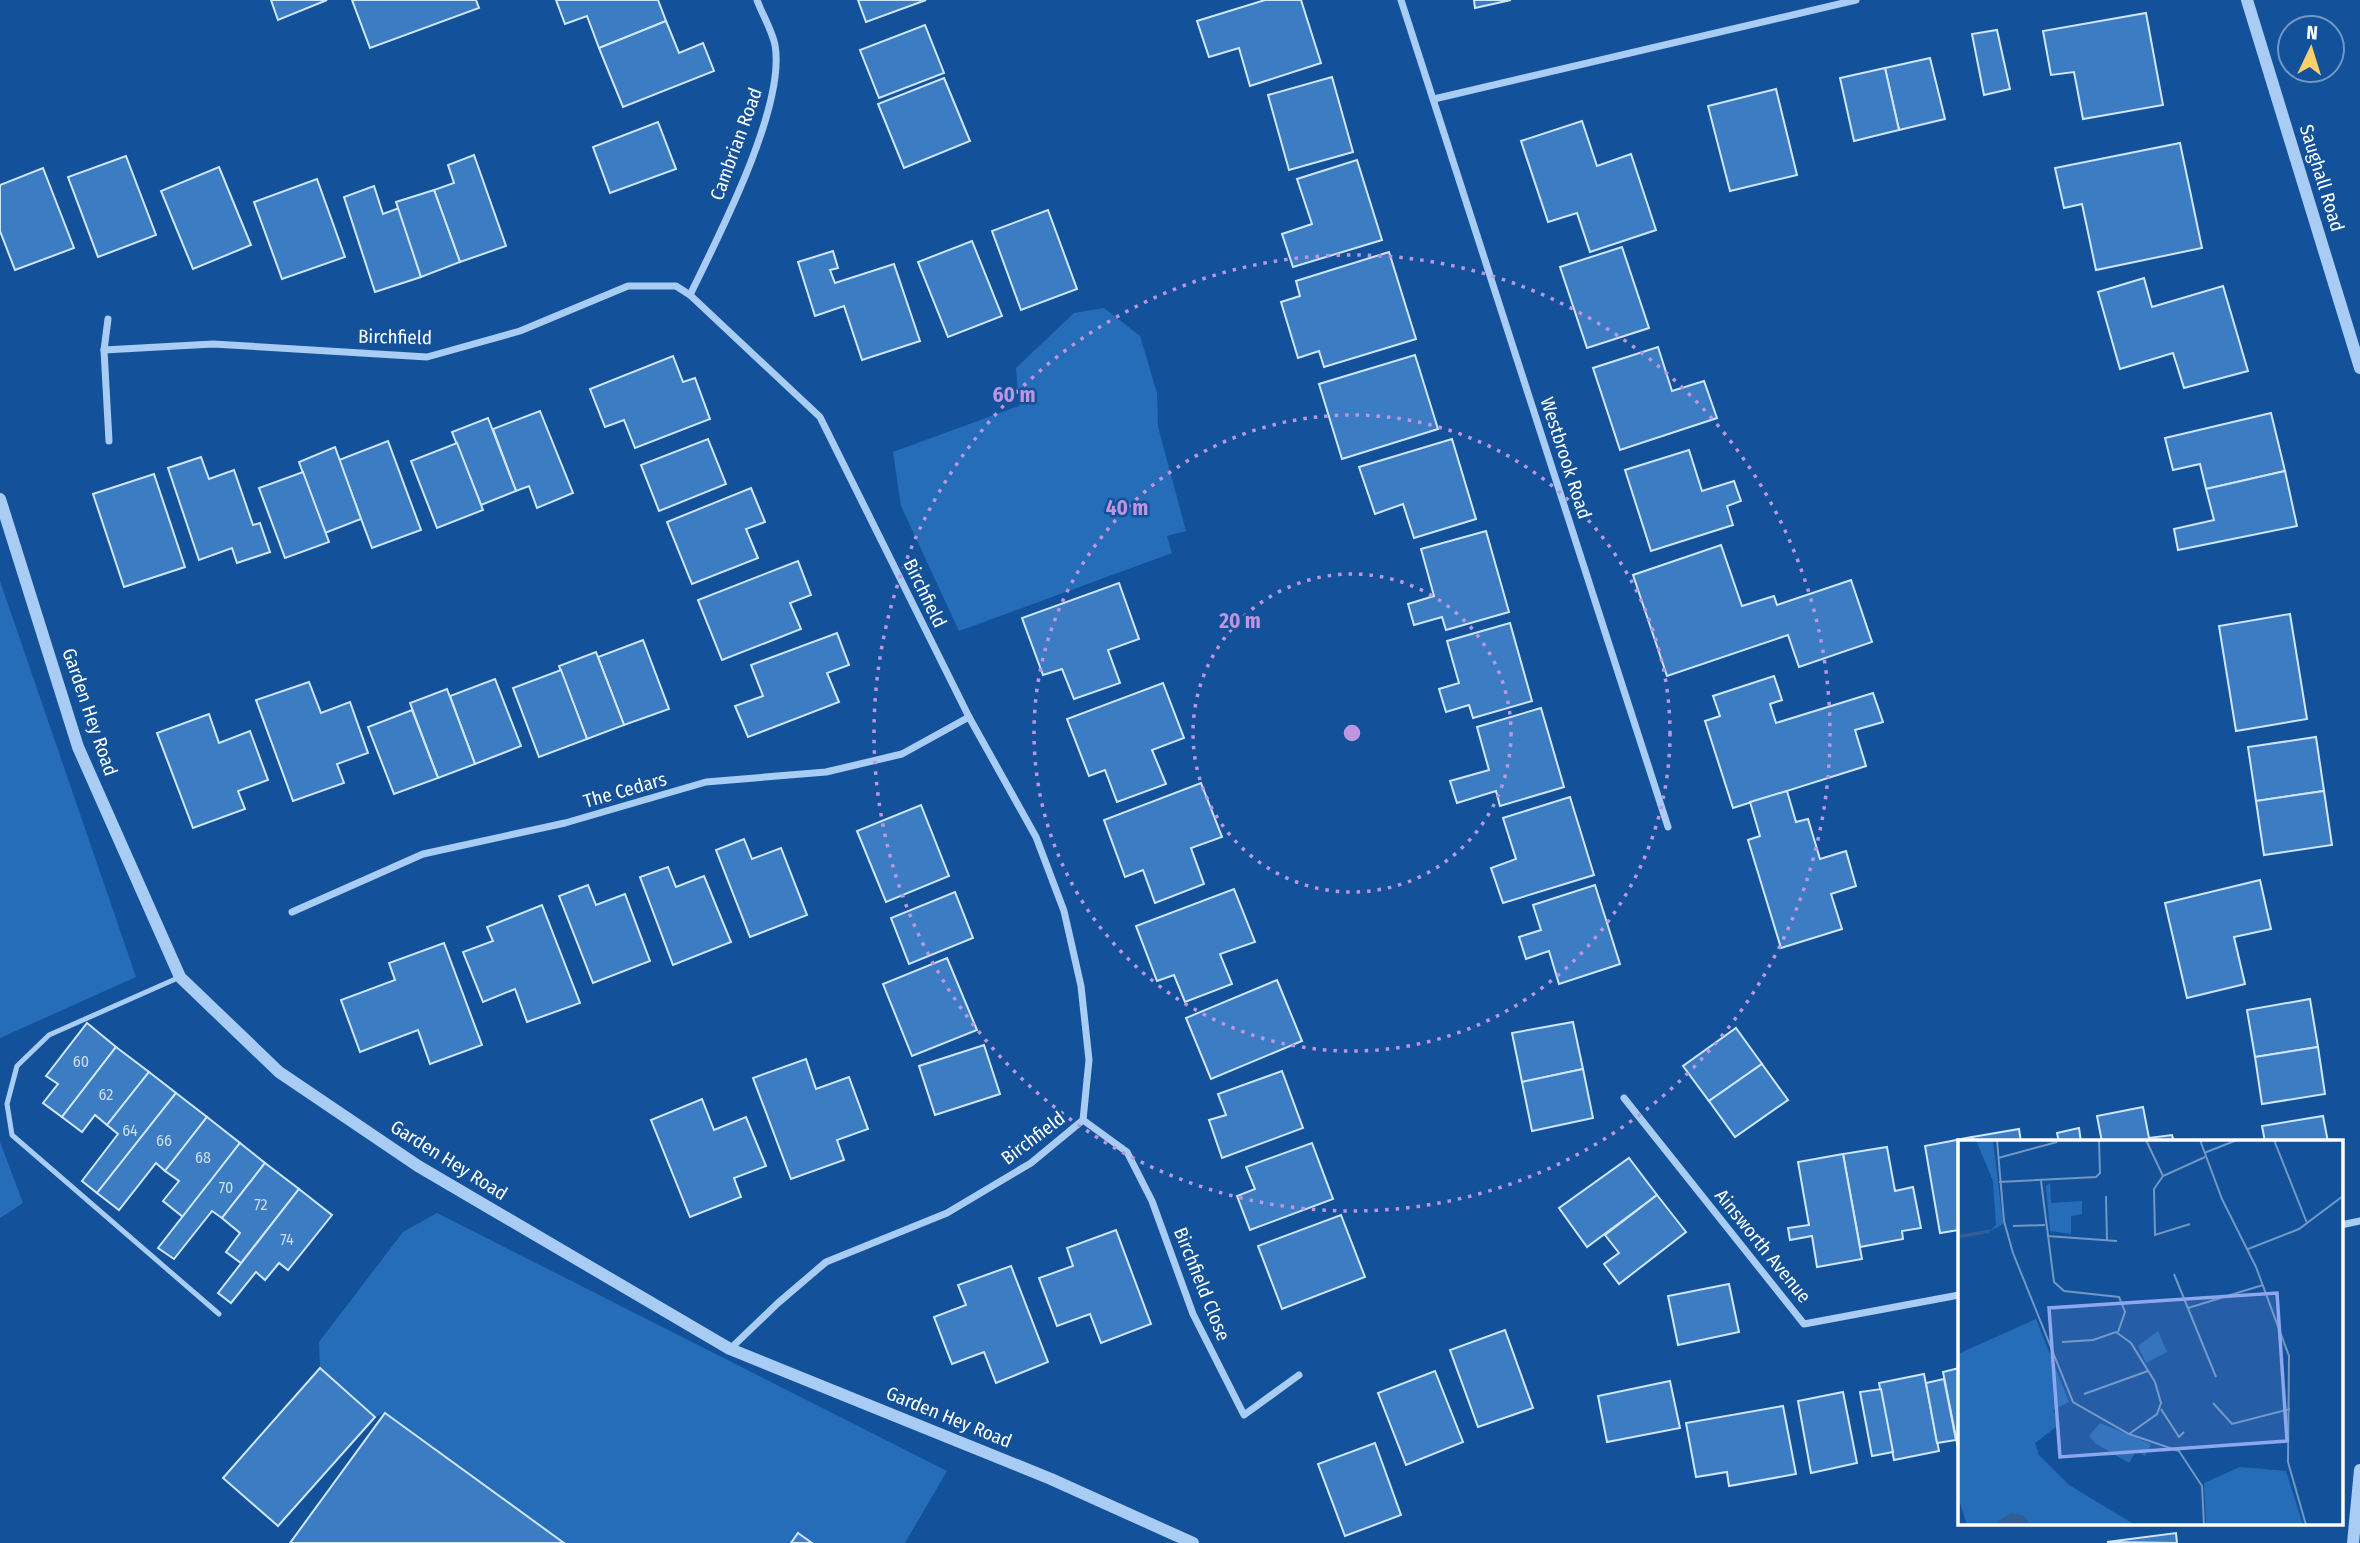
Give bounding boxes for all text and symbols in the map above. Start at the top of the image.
north arrow [2276,14,2346,84]
text: N [2306,21,2319,44]
street label: Cambrian Road [705,85,767,203]
street label: Saughall Road [2295,122,2349,234]
street label: Birchfield [358,325,432,349]
text: 60 m [993,382,1035,408]
street label: Westbrook Road [1535,394,1597,522]
text: 40 m [1106,495,1148,521]
street label: Birchfield [898,555,952,631]
text: 20 m [1218,608,1261,634]
street label: Garden Hey Road [57,645,123,779]
centre of rings [1340,721,1364,745]
street label: The Cedars [581,767,669,813]
house number: 60 [73,1052,89,1071]
house number: 62 [99,1085,113,1104]
street label: Birchfield [997,1107,1069,1169]
street label: Garden Hey Road [386,1115,512,1205]
house number: 64 [122,1121,138,1140]
house number: 66 [156,1131,172,1150]
inset map [1958,1140,2342,1526]
house number: 68 [195,1148,211,1167]
house number: 70 [219,1178,233,1197]
street label: Ainsworth Avenue [1710,1185,1816,1307]
house number: 72 [254,1195,268,1214]
street label: Birchfield Close [1169,1224,1235,1344]
house number: 74 [280,1230,294,1249]
street label: Garden Hey Road [883,1381,1015,1453]

